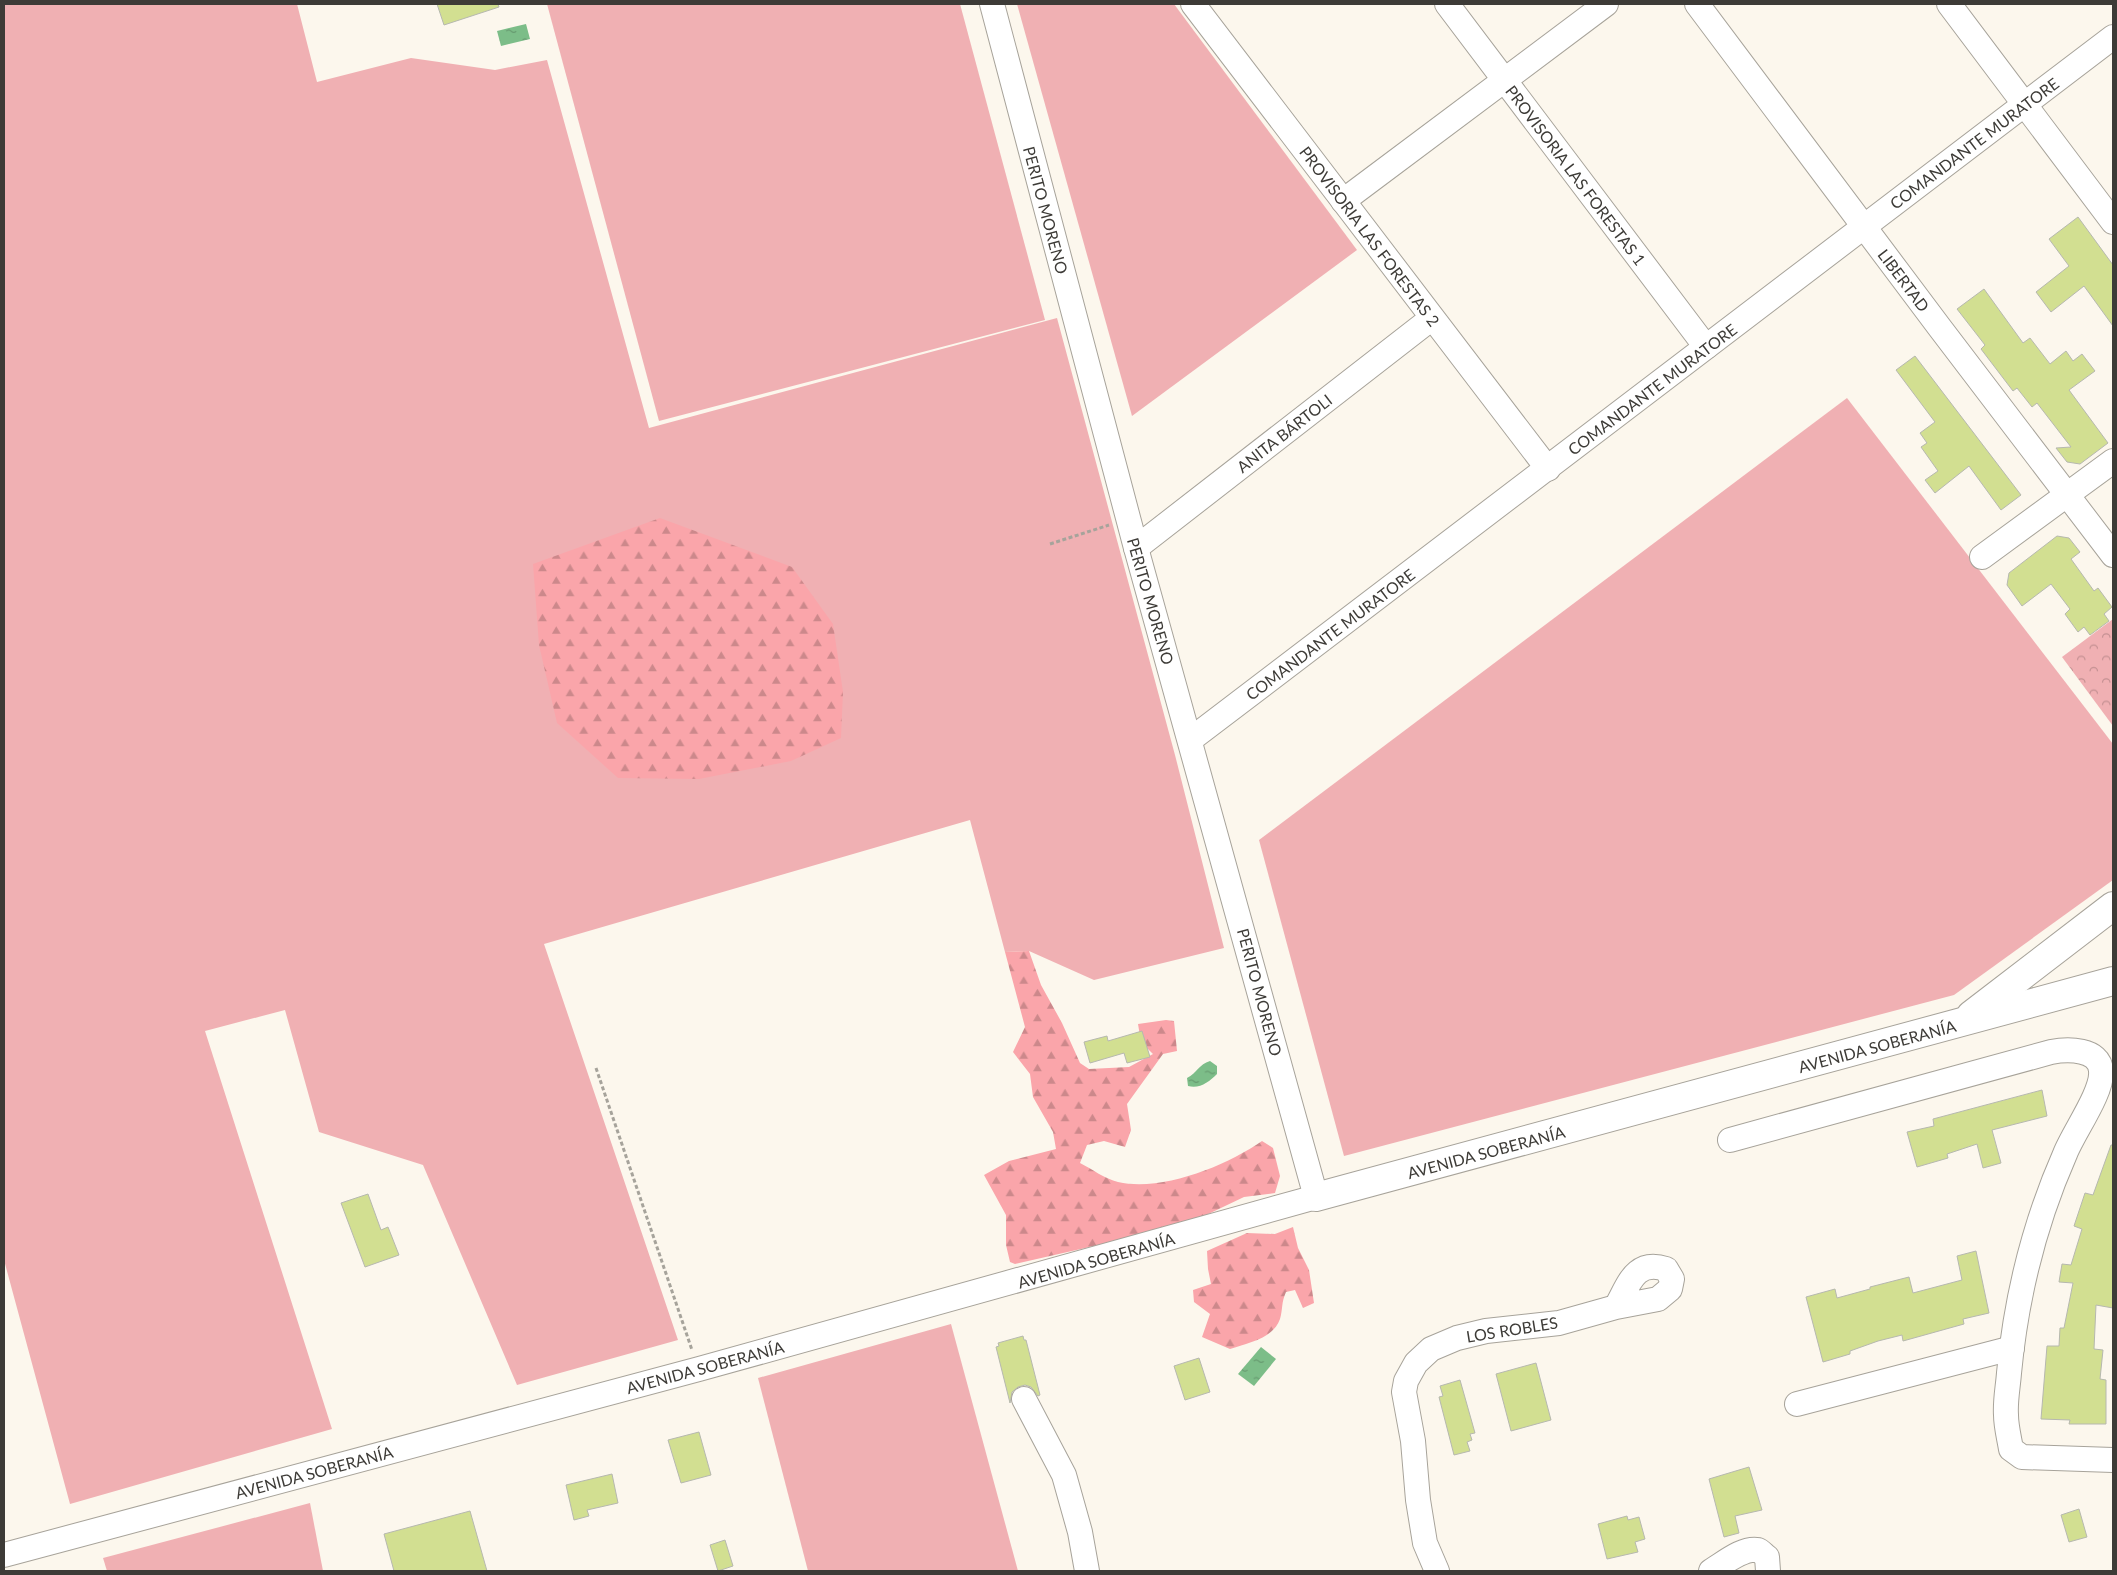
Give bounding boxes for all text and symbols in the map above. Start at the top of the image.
street label: COMANDANTE MURATORE [1886,73,2062,213]
street label: PROVISORIA LAS FORESTAS 1 [1502,81,1650,269]
street label: PROVISORIA LAS FORESTAS 2 [1296,142,1444,330]
street label: PERITO MORENO [1020,144,1072,276]
street label: LIBERTAD [1874,245,1934,315]
street label: COMANDANTE MURATORE [1564,319,1740,459]
street label: ANITA BÁRTOLI [1233,390,1335,476]
street label: PERITO MORENO [1124,535,1178,667]
street label: COMANDANTE MURATORE [1242,564,1418,704]
street label: PERITO MORENO [1234,926,1286,1058]
street label: AVENIDA SOBERANÍA [1796,1016,1958,1076]
street label: AVENIDA SOBERANÍA [1405,1122,1567,1182]
street label: AVENIDA SOBERANÍA [1015,1228,1177,1292]
street label: LOS ROBLES [1465,1312,1559,1346]
street label: AVENIDA SOBERANÍA [624,1337,786,1397]
street label: AVENIDA SOBERANÍA [233,1442,395,1502]

